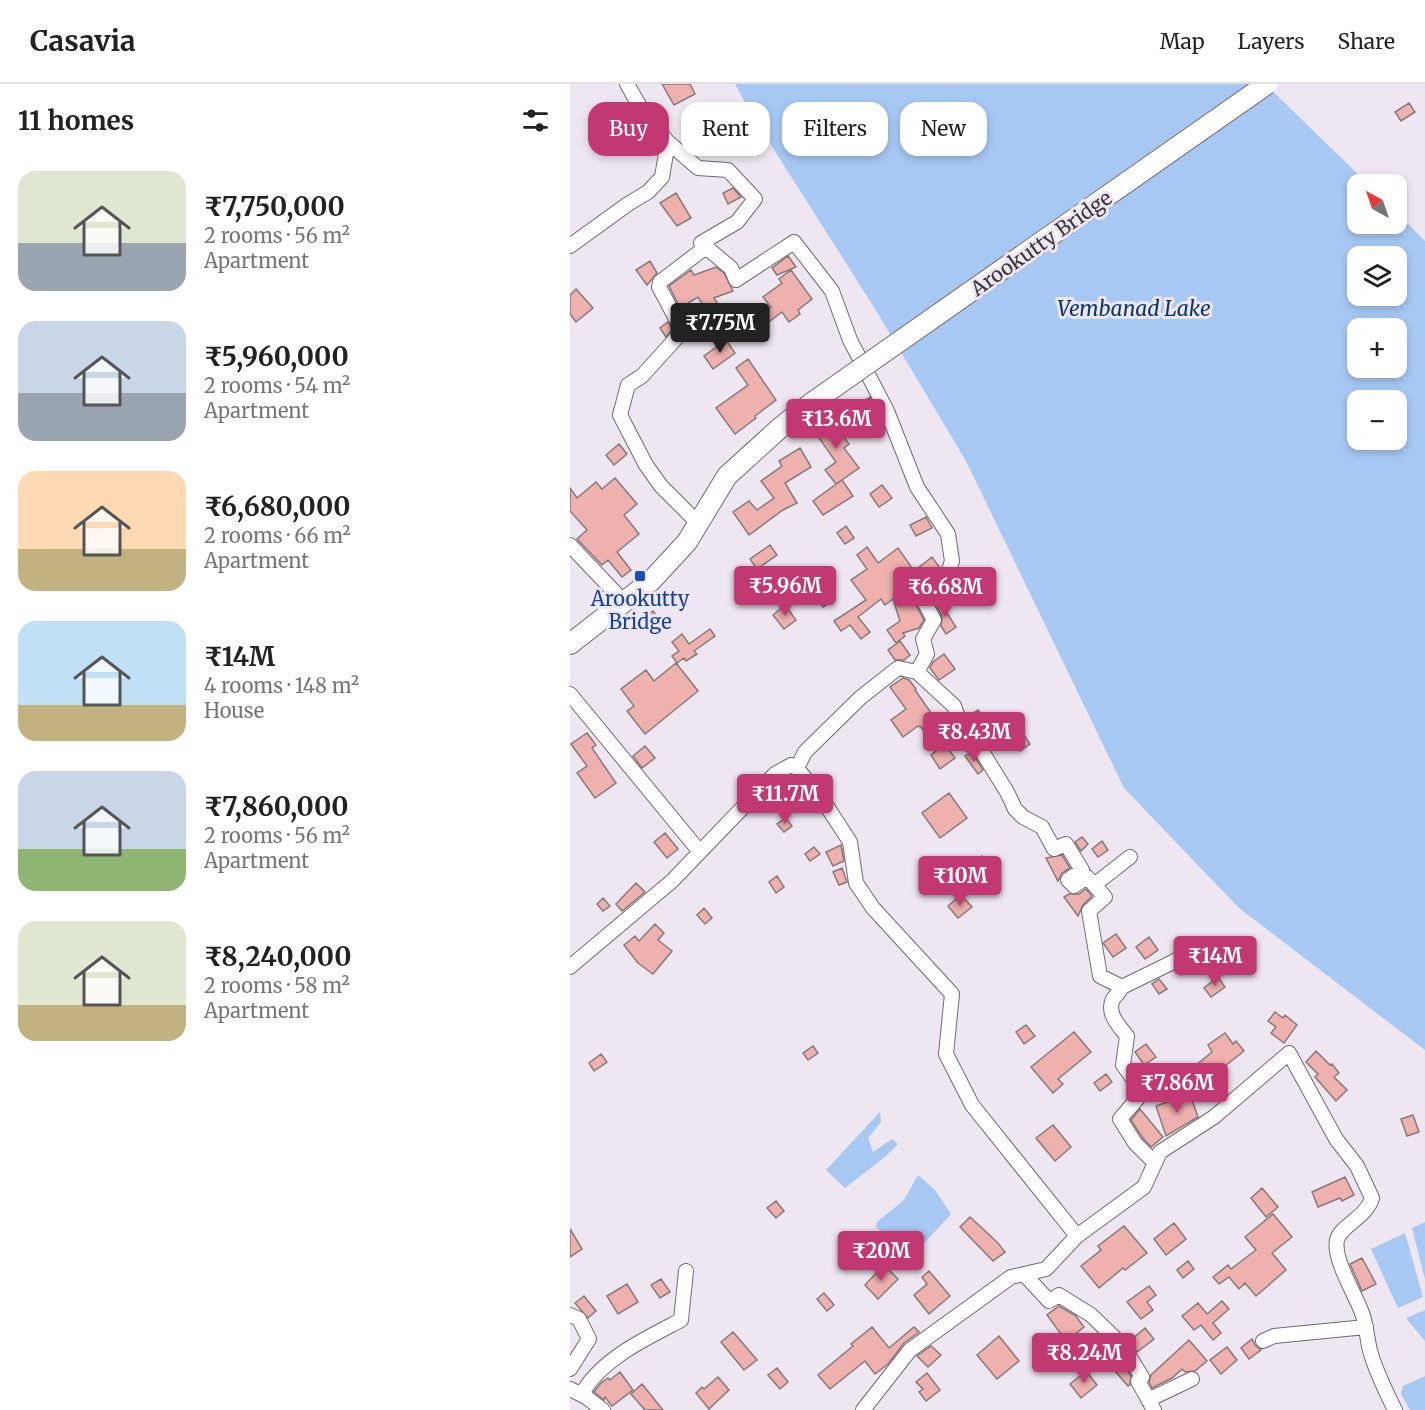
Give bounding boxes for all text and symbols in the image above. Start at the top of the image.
text: Casavia [30,23,136,59]
text: Map [1160,28,1205,55]
text: Layers [1238,28,1305,55]
text: Share [1338,28,1395,55]
chip: Buy [588,102,669,156]
chip: Rent [681,102,770,156]
chip: Filters [782,102,888,156]
chip: New [900,102,987,156]
text: 11 homes [18,104,134,137]
icon: filters [519,104,552,137]
north arrow [1347,174,1407,234]
map controls [1347,174,1407,450]
street label: Arookutty Bridge [965,185,1116,302]
text: ₹7,750,000 [204,190,345,223]
icon: home [66,195,138,267]
text: 2 rooms · 56 m² [204,223,350,248]
button: layers [1347,246,1407,306]
text: Apartment [204,248,309,273]
water label: Vembanad Lake [1057,295,1211,322]
pin: ₹7.75M [671,303,769,354]
text: ₹7.75M [685,310,755,335]
button: + [1347,318,1407,378]
text: ₹5,960,000 [204,340,349,373]
icon: home [66,345,138,417]
text: 2 rooms · 54 m² [204,373,350,398]
button: − [1347,390,1407,450]
text: Apartment [204,398,309,423]
pin: ₹13.6M [787,399,885,450]
text: ₹13.6M [800,406,872,431]
text: ₹6,680,000 [204,490,350,523]
icon: home [66,495,138,567]
text: 2 rooms · 66 m² [204,523,351,548]
text: Apartment [204,548,309,573]
pin: ₹5.96M [736,566,834,617]
pin: ₹6.68M [896,567,994,618]
marker: Arookutty Bridge [633,569,647,583]
text: ₹5.96M [748,573,822,598]
text: ₹6.68M [907,574,983,599]
place label: Arookutty Bridge [590,586,690,634]
text: ₹14M [204,640,275,673]
icon: home [66,645,138,717]
text: 4 rooms · 148 m² [204,673,359,698]
text: House [204,698,264,723]
pin: ₹8.43M [925,712,1023,763]
text: ₹8.43M [937,719,1011,744]
pin: ₹11.7M [736,774,834,825]
text: ₹11.7M [751,781,819,806]
text: ₹7,860,000 [204,790,349,823]
icon: home [66,795,138,867]
text: 2 rooms · 56 m² [204,823,350,848]
text: Apartment [204,848,309,873]
pin: ₹10M [924,856,996,907]
text: ₹10M [932,863,988,888]
pin: ₹14M [1179,936,1251,987]
text: ₹8,240,000 [204,940,351,973]
text: ₹14M [1188,943,1242,968]
icon: home [66,945,138,1017]
text: 2 rooms · 58 m² [204,973,350,998]
text: Apartment [204,998,309,1023]
pin: ₹7.86M [1128,1063,1226,1114]
text: ₹7.86M [1140,1070,1214,1095]
pin: ₹20M [845,1231,917,1282]
text: ₹20M [852,1238,910,1263]
pin: ₹8.24M [1035,1333,1133,1384]
text: ₹8.24M [1046,1340,1122,1365]

